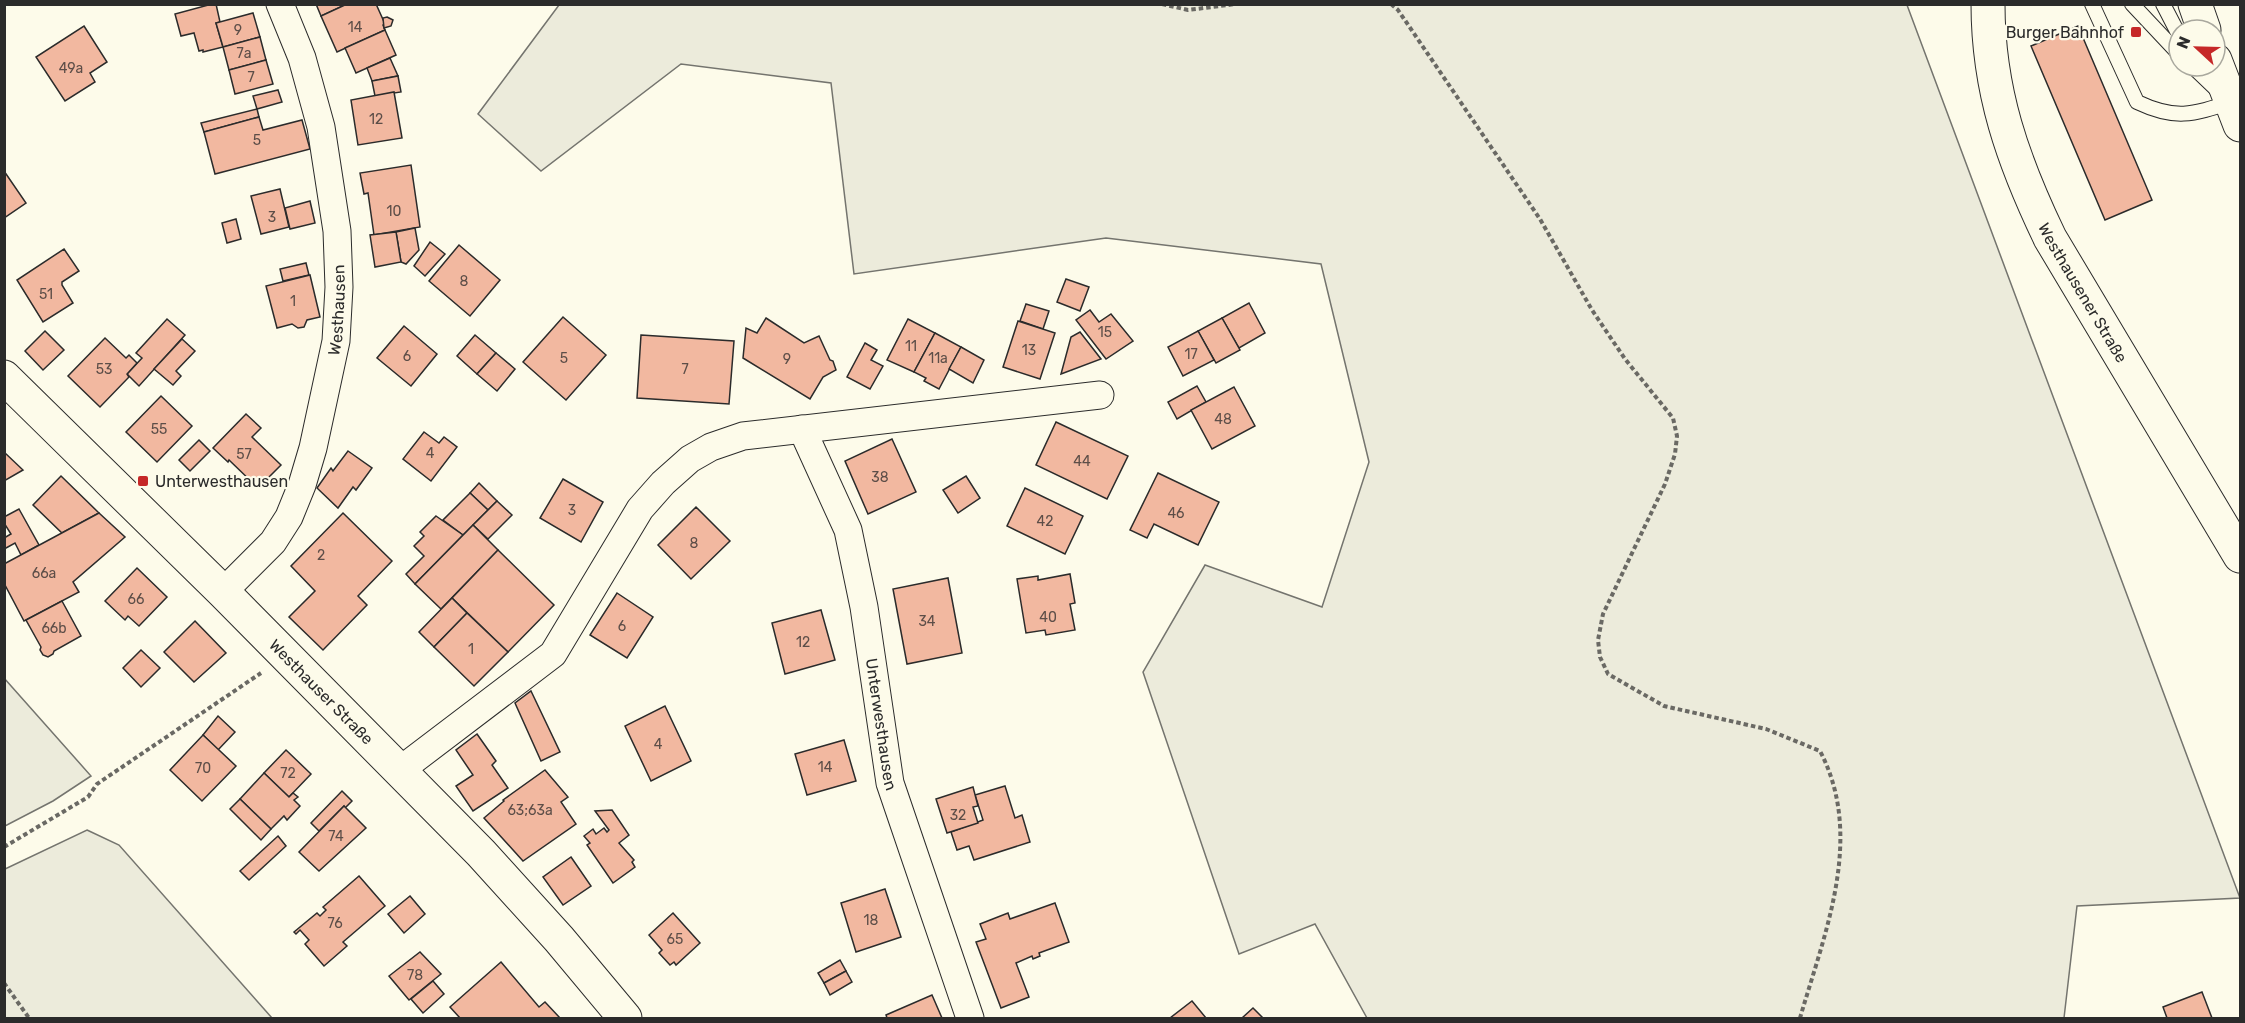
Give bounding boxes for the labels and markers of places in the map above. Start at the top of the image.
place label: Burger Bahnhof [2006,23,2125,42]
marker: Burger Bahnhof [2129,25,2143,39]
place label: Unterwesthausen [155,472,288,491]
marker: Unterwesthausen [136,474,150,488]

